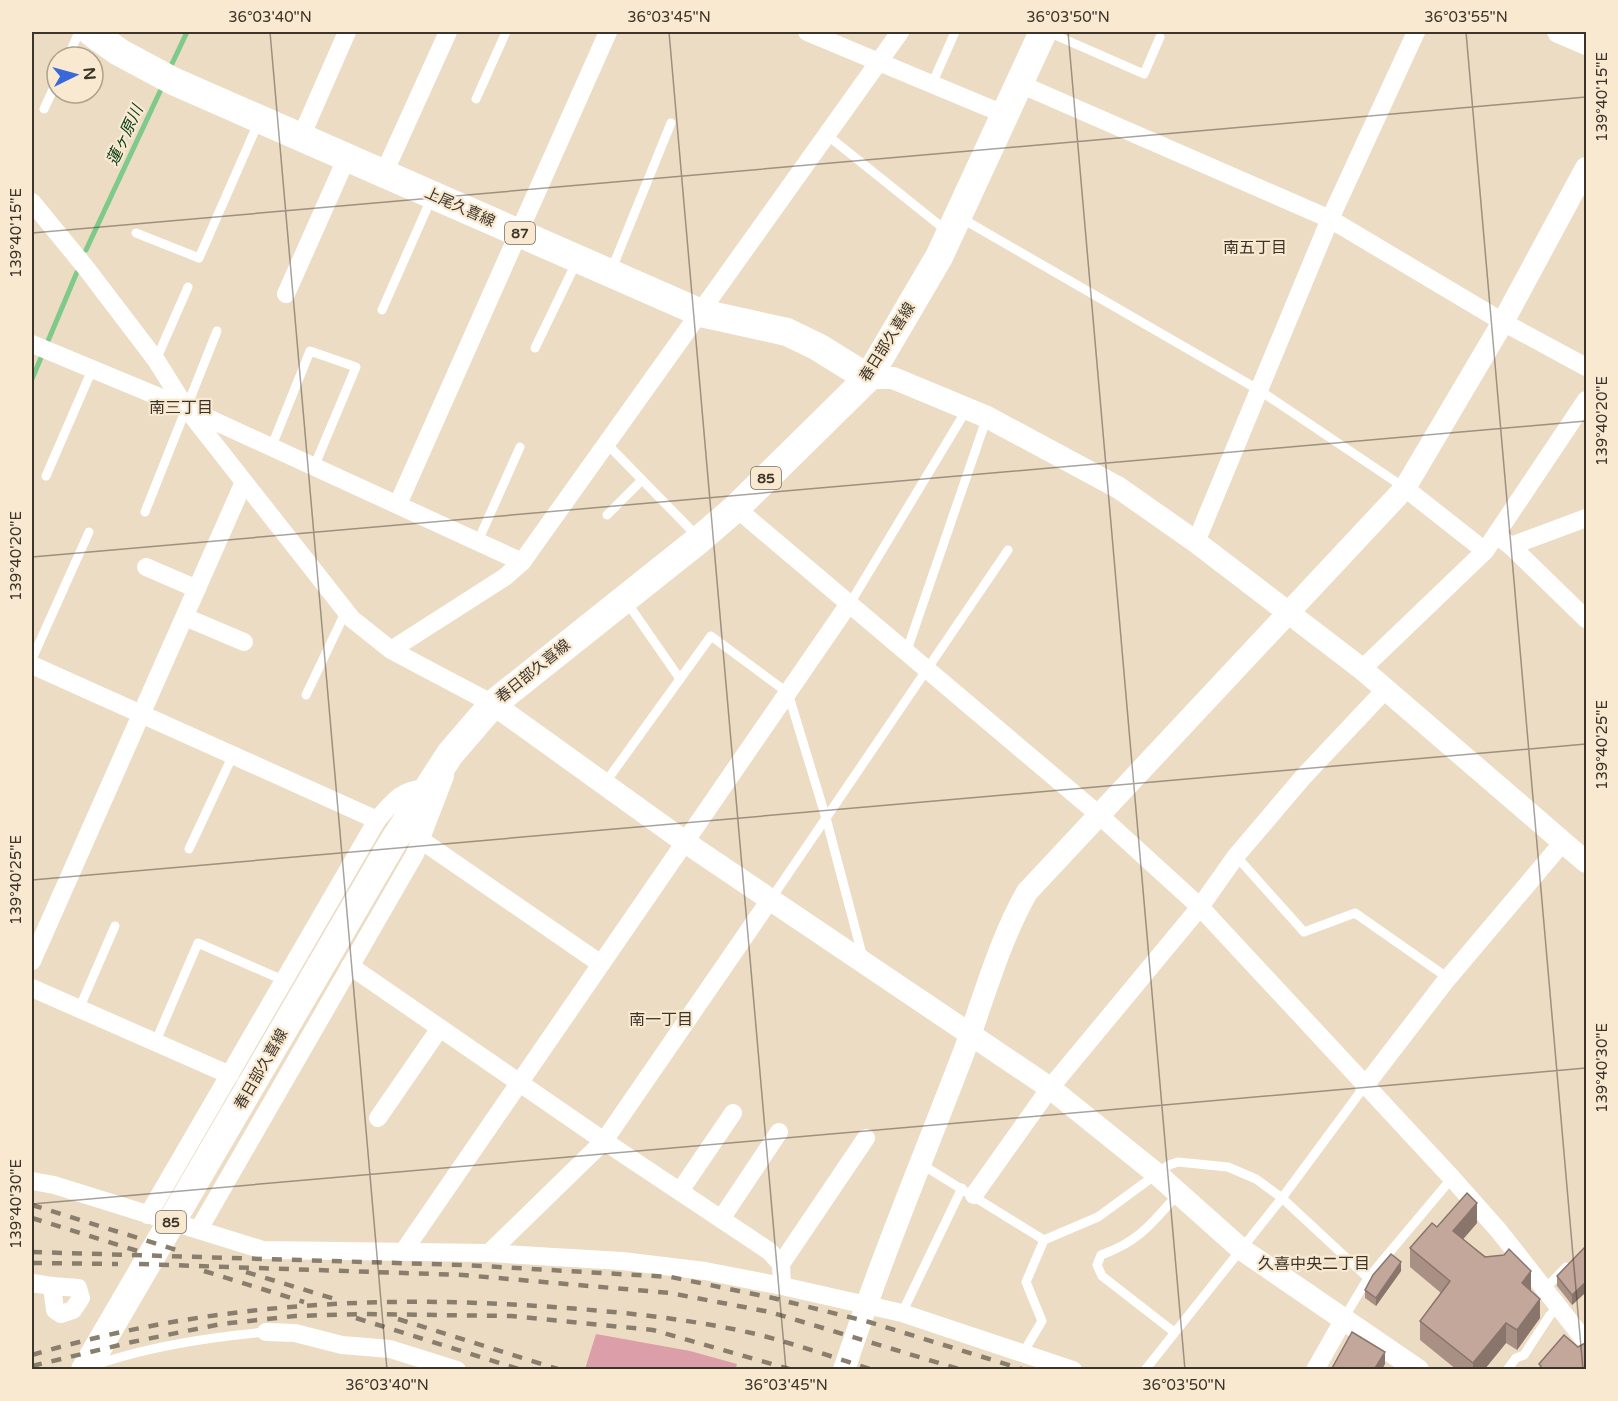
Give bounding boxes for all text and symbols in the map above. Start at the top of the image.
text: 36°03'40"N [228,8,312,26]
text: 36°03'45"N [627,8,711,26]
text: 36°03'50"N [1026,8,1110,26]
text: 36°03'55"N [1424,8,1508,26]
north arrow [45,45,105,105]
text: 139°40'15"E [1593,52,1611,142]
text: N [78,67,99,81]
water label: 蓮ヶ原川 [102,100,148,169]
street label: 上尾久喜線 [422,184,498,230]
text: 139°40'15"E [7,188,25,278]
road number: 87 [505,222,535,244]
district label: 南五丁目 [1223,238,1287,258]
street label: 春日部久喜線 [856,299,918,385]
text: 139°40'20"E [1593,376,1611,466]
district label: 南三丁目 [149,398,213,418]
road number: 85 [751,467,781,489]
text: 139°40'20"E [7,511,25,601]
street label: 春日部久喜線 [492,636,574,706]
text: 139°40'25"E [1593,700,1611,790]
text: 139°40'25"E [7,835,25,925]
district label: 南一丁目 [629,1010,693,1030]
text: 139°40'30"E [1593,1023,1611,1113]
street label: 春日部久喜線 [231,1026,291,1112]
text: 139°40'30"E [7,1159,25,1249]
road number: 85 [156,1211,186,1233]
district label: 久喜中央二丁目 [1258,1254,1370,1274]
text: 36°03'40"N [345,1376,429,1394]
text: 36°03'45"N [744,1376,828,1394]
text: 36°03'50"N [1142,1376,1226,1394]

